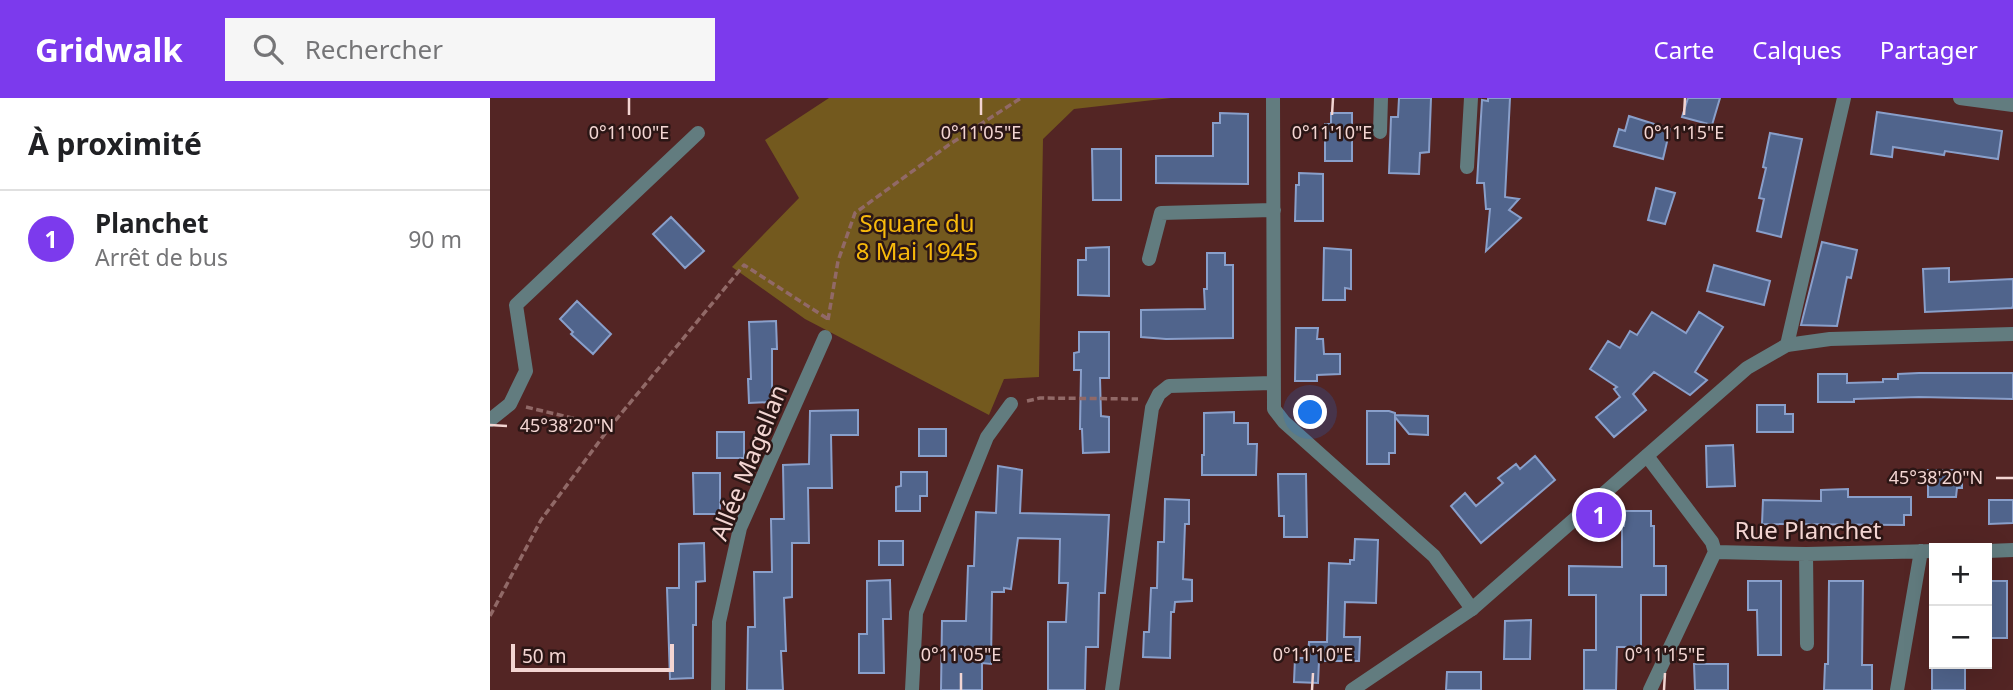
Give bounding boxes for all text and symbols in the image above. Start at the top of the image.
search box [225,18,715,81]
text: Gridwalk [35,27,183,72]
icon: search [249,30,287,68]
text: Rechercher [305,31,443,67]
text: Carte [1654,33,1714,66]
text: Calques [1752,33,1842,66]
text: Partager [1880,33,1978,66]
text: 0°11'00"E [589,120,669,144]
text: 0°11'05"E [941,120,1021,144]
text: 0°11'10"E [1292,120,1372,144]
text: 0°11'15"E [1644,120,1724,144]
text: À proximité [28,123,202,164]
text: Planchet [95,205,209,241]
park label: Square du 8 Mai 1945 [856,206,978,267]
text: 1 [44,223,58,255]
text: 90 m [408,223,462,255]
text: Arrêt de bus [95,241,228,273]
street label: Allée Magellan [702,379,794,545]
your location [1293,395,1327,429]
text: 45°38'20"N [520,413,614,437]
text: 45°38'20"N [1889,465,1983,489]
pin: 1 [1576,489,1622,541]
street label: Rue Planchet [1734,513,1882,546]
map controls [1929,543,1992,669]
button: + [1929,543,1992,606]
button: − [1929,606,1992,669]
scale bar [511,641,674,673]
text: 0°11'05"E [921,642,1001,666]
text: 0°11'10"E [1273,642,1353,666]
text: 0°11'15"E [1625,642,1705,666]
text: 50 m [522,643,566,669]

